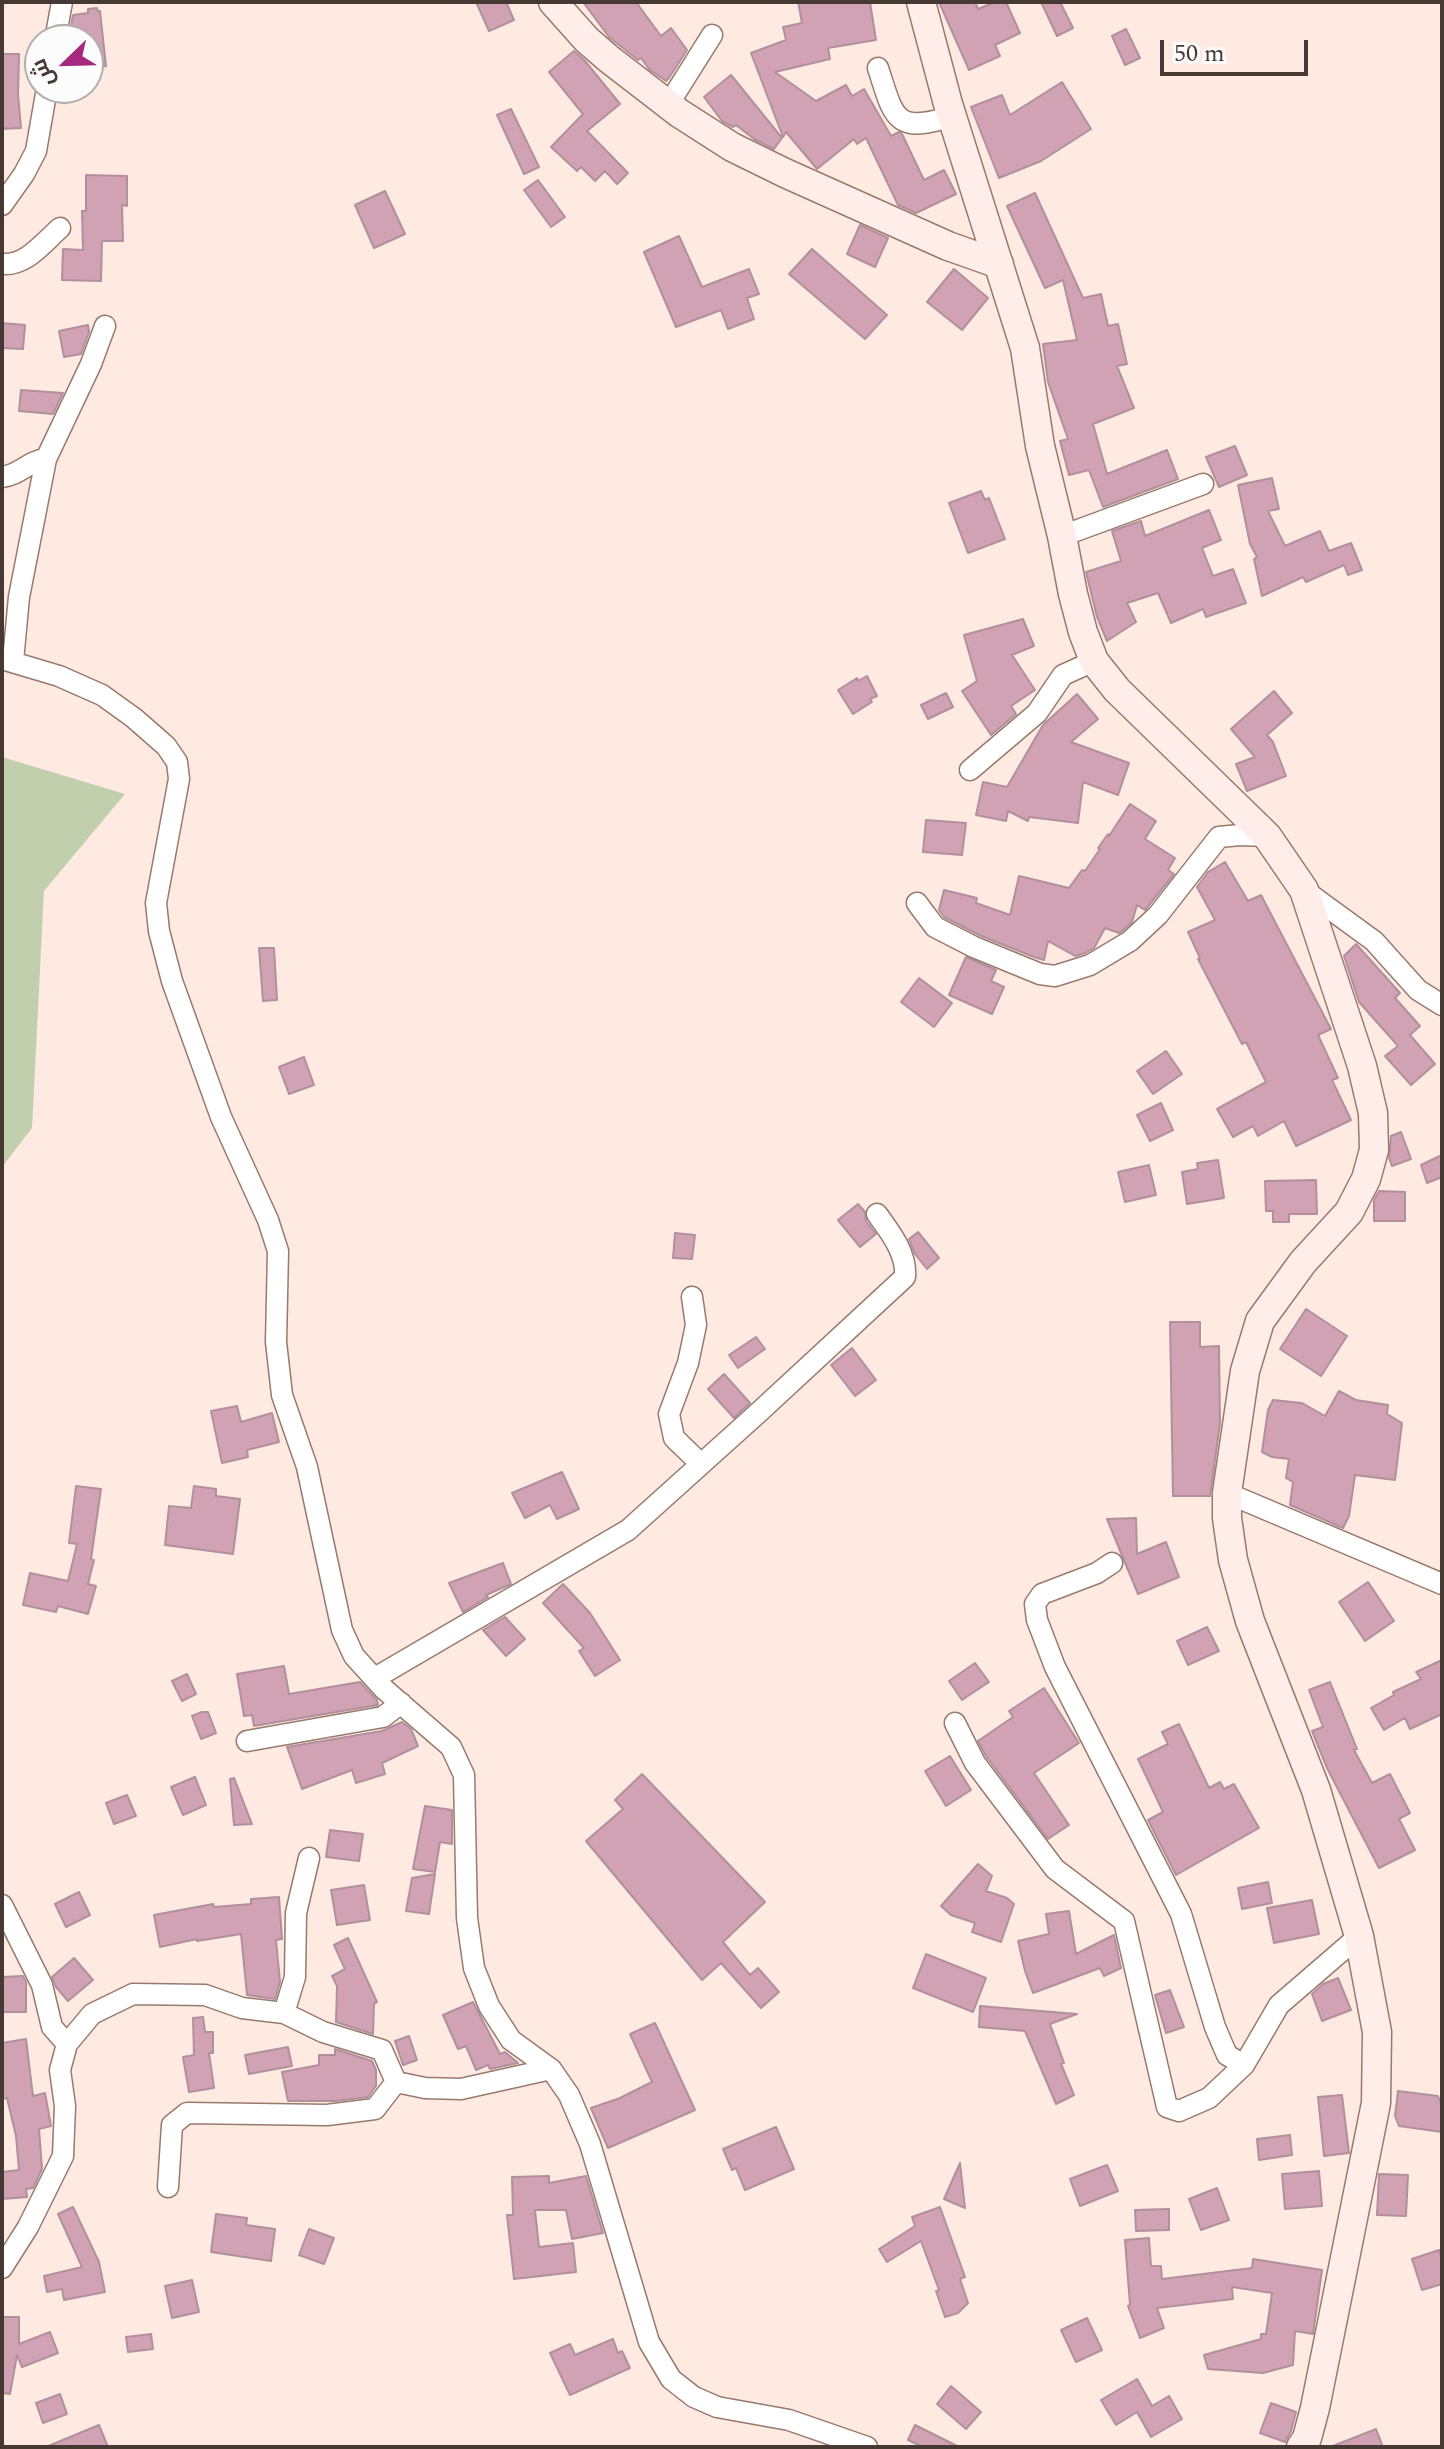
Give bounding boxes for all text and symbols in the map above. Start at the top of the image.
north arrow [24,24,104,104]
scale bar [1164,24,1312,74]
text: 50 m [1174,36,1225,72]
text: ش [23,53,64,92]

